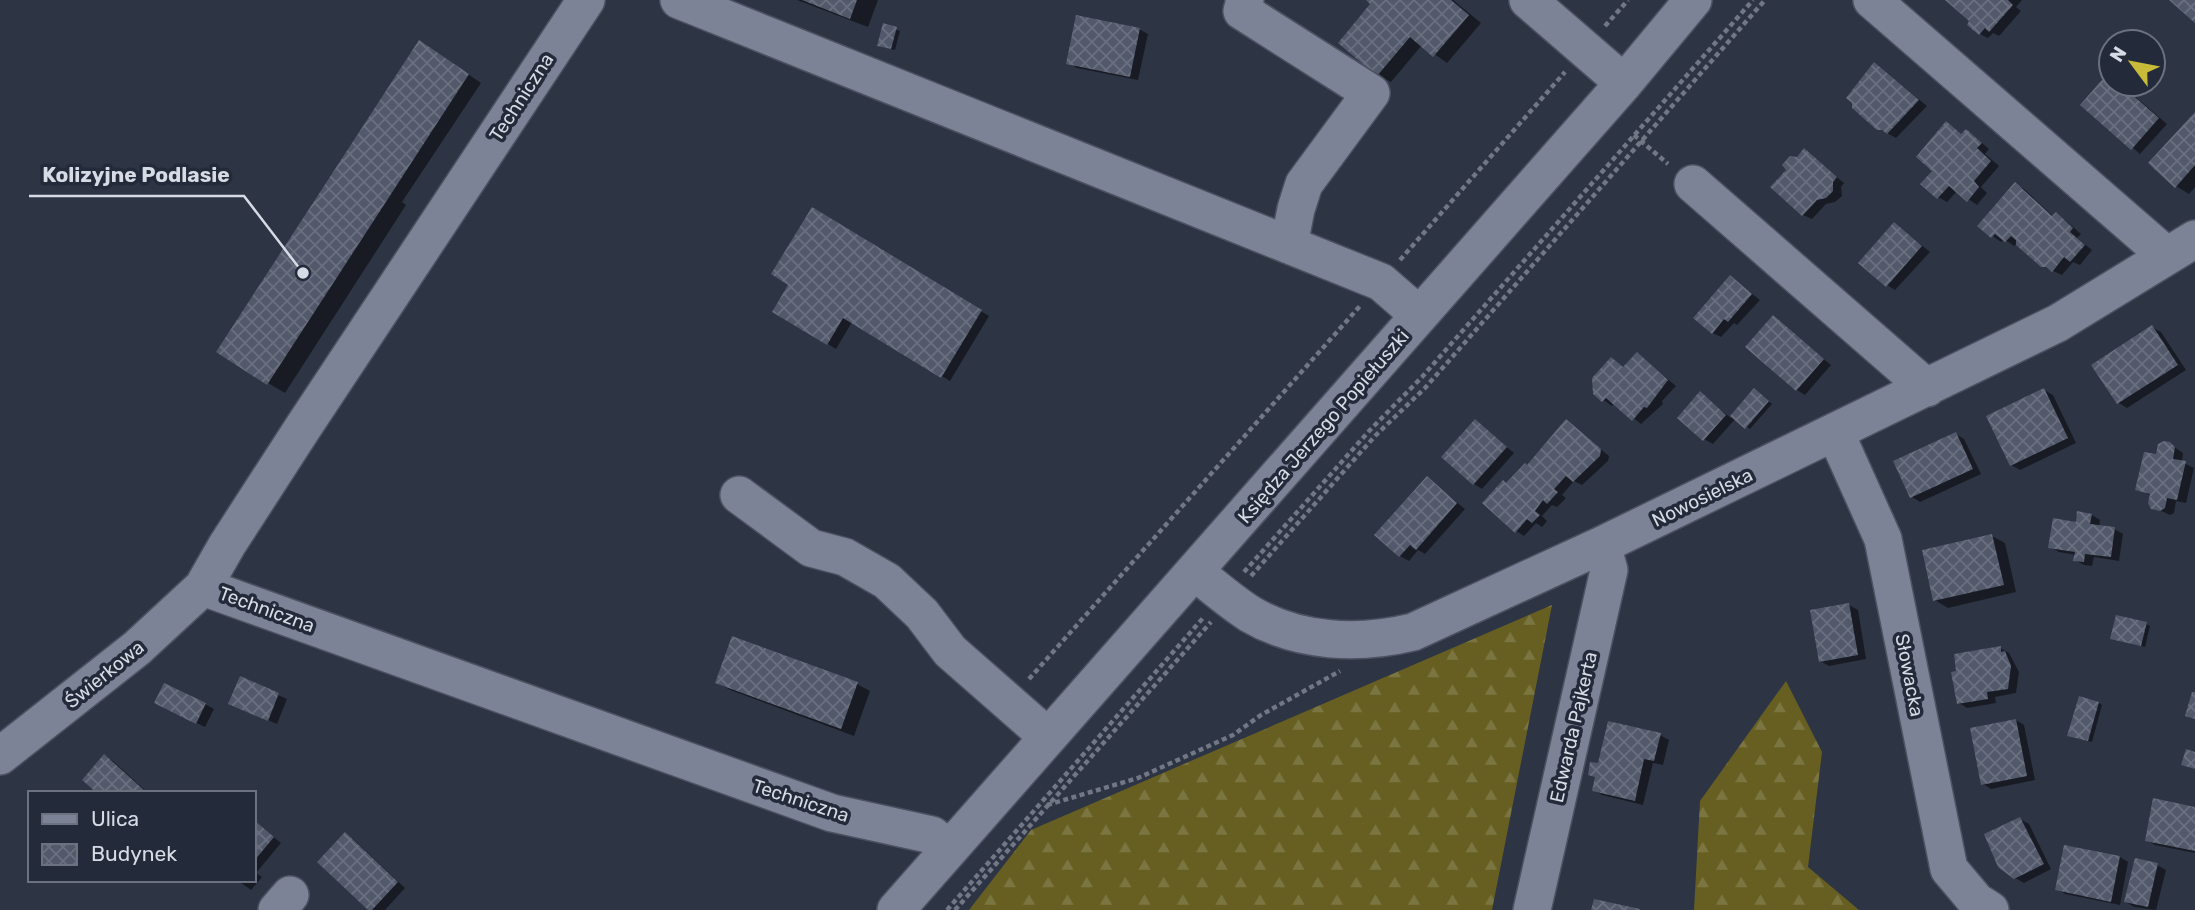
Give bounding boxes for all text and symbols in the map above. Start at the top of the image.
north arrow [2097,28,2167,98]
text: N [2105,42,2131,66]
street label: Techniczna [485,49,558,146]
callout: Kolizyjne Podlasie [29,154,244,196]
text: Kolizyjne Podlasie [42,162,230,187]
street label: Księdza Jerzego Popiełuszki [1233,325,1414,528]
street label: Nowosielska [1648,463,1756,532]
street label: Techniczna [216,582,318,637]
street label: Słowacka [1890,632,1929,718]
street label: Świerkowa [60,636,148,713]
street label: Edwarda Pajkerta [1545,649,1602,805]
street label: Techniczna [750,774,852,827]
legend [28,791,256,882]
text: Ulica [91,806,139,831]
text: Budynek [91,841,177,866]

